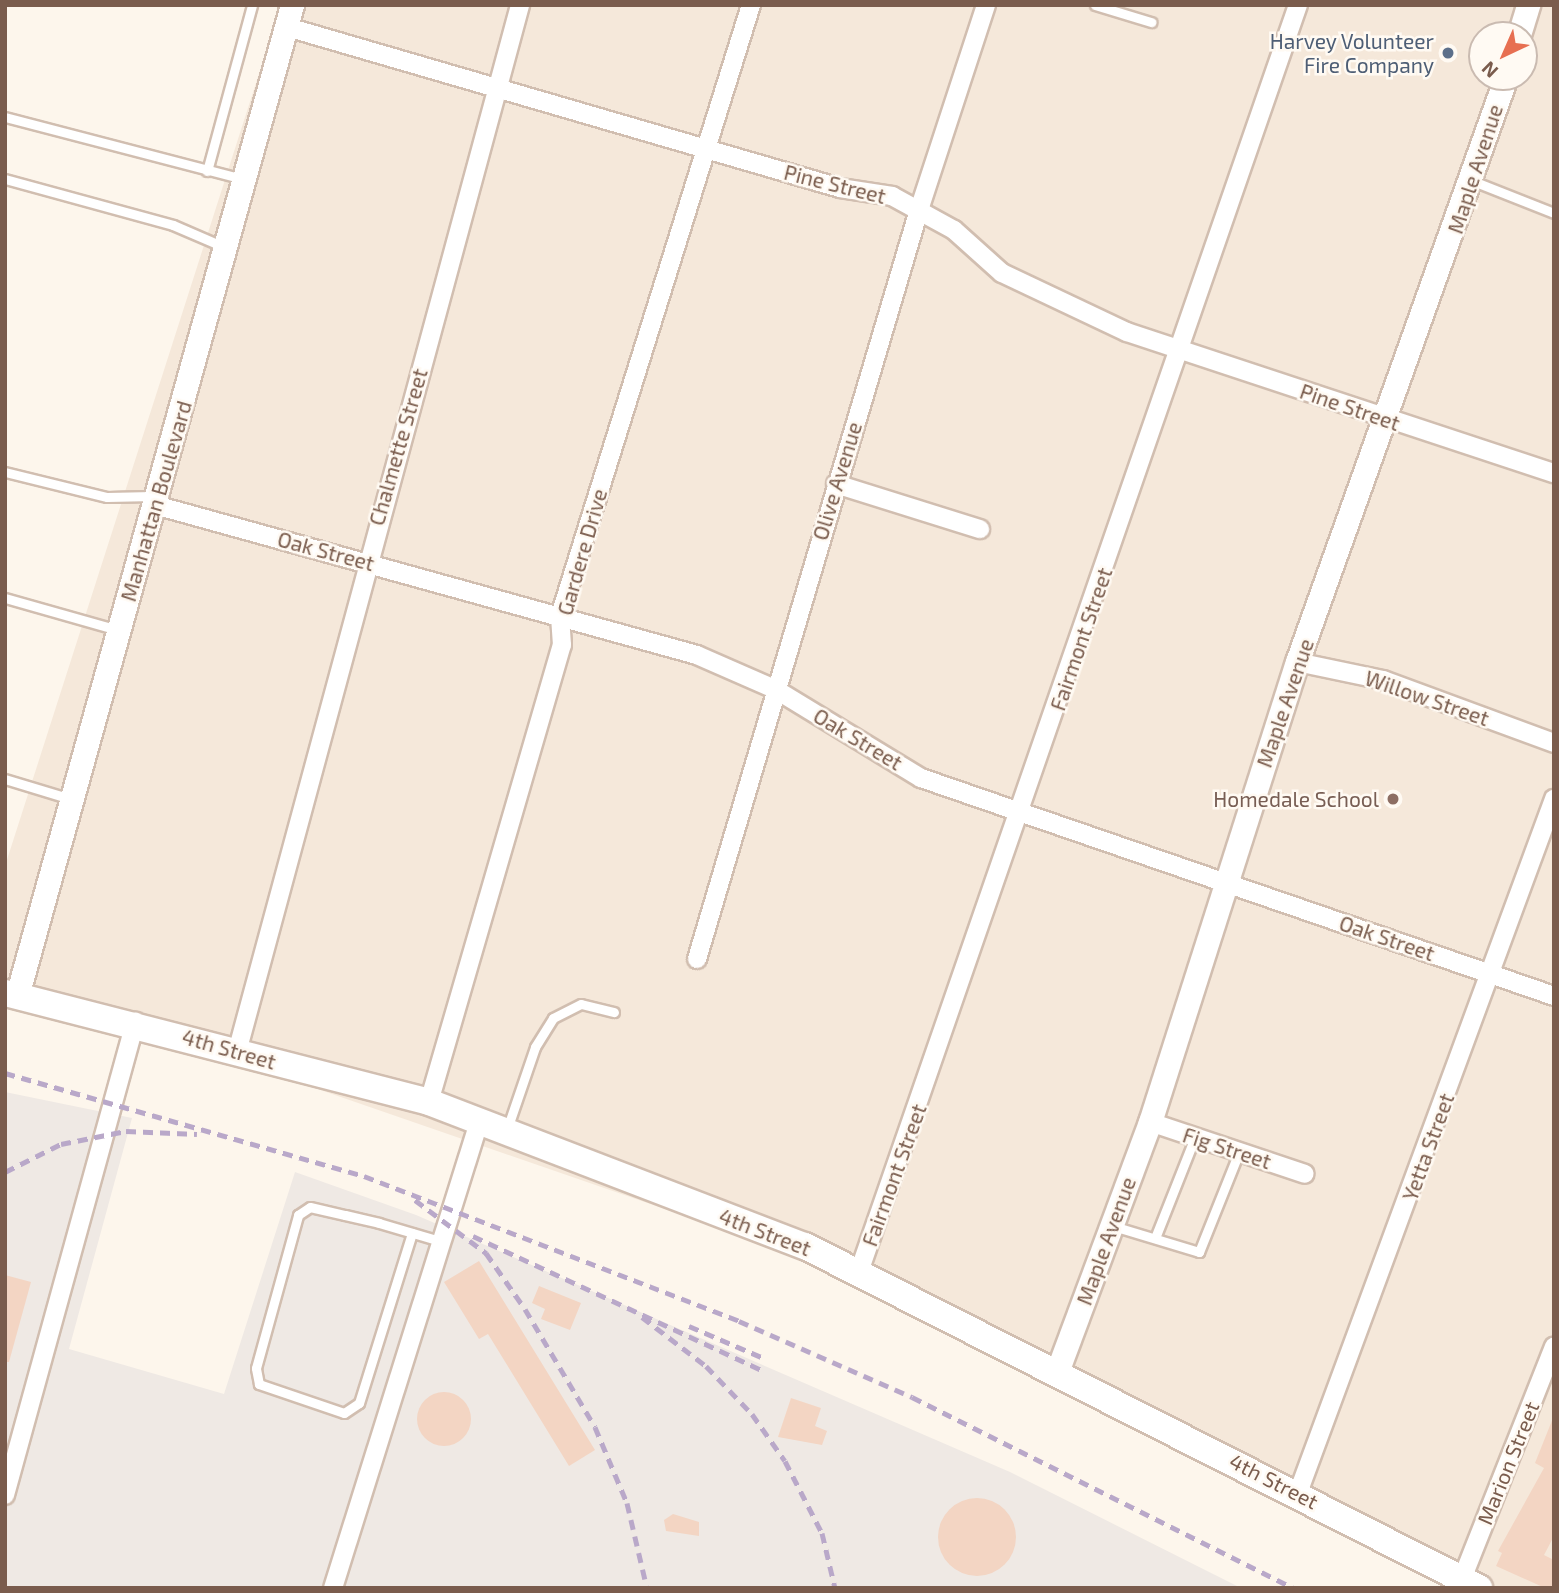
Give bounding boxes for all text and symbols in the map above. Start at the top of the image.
north arrow [1468,21,1538,91]
place label: Harvey Volunteer Fire Company [1269,28,1434,78]
marker: Harvey Volunteer Fire Company [1440,45,1456,61]
text: N [1477,57,1502,83]
street label: Maple Avenue [1442,101,1508,237]
street label: Pine Street [781,159,889,209]
street label: Chalmette Street [364,366,432,528]
street label: Pine Street [1297,378,1403,436]
street label: Manhattan Boulevard [115,398,197,604]
street label: Olive Avenue [807,419,867,543]
street label: Gardere Drive [552,486,612,618]
street label: Oak Street [275,526,377,576]
street label: Fairmont Street [1045,564,1117,714]
street label: Maple Avenue [1251,635,1319,771]
street label: Willow Street [1362,665,1492,731]
street label: Oak Street [809,703,907,775]
place label: Homedale School [1213,786,1379,812]
marker: Homedale School [1385,791,1401,807]
street label: Oak Street [1336,910,1438,966]
street label: 4th Street [179,1024,279,1074]
street label: Yetta Street [1397,1090,1459,1204]
street label: Fairmont Street [857,1100,931,1250]
street label: Fig Street [1180,1122,1274,1174]
street label: Maple Avenue [1071,1173,1141,1309]
street label: 4th Street [716,1203,814,1261]
street label: Marion Street [1472,1398,1544,1528]
street label: 4th Street [1225,1448,1323,1514]

